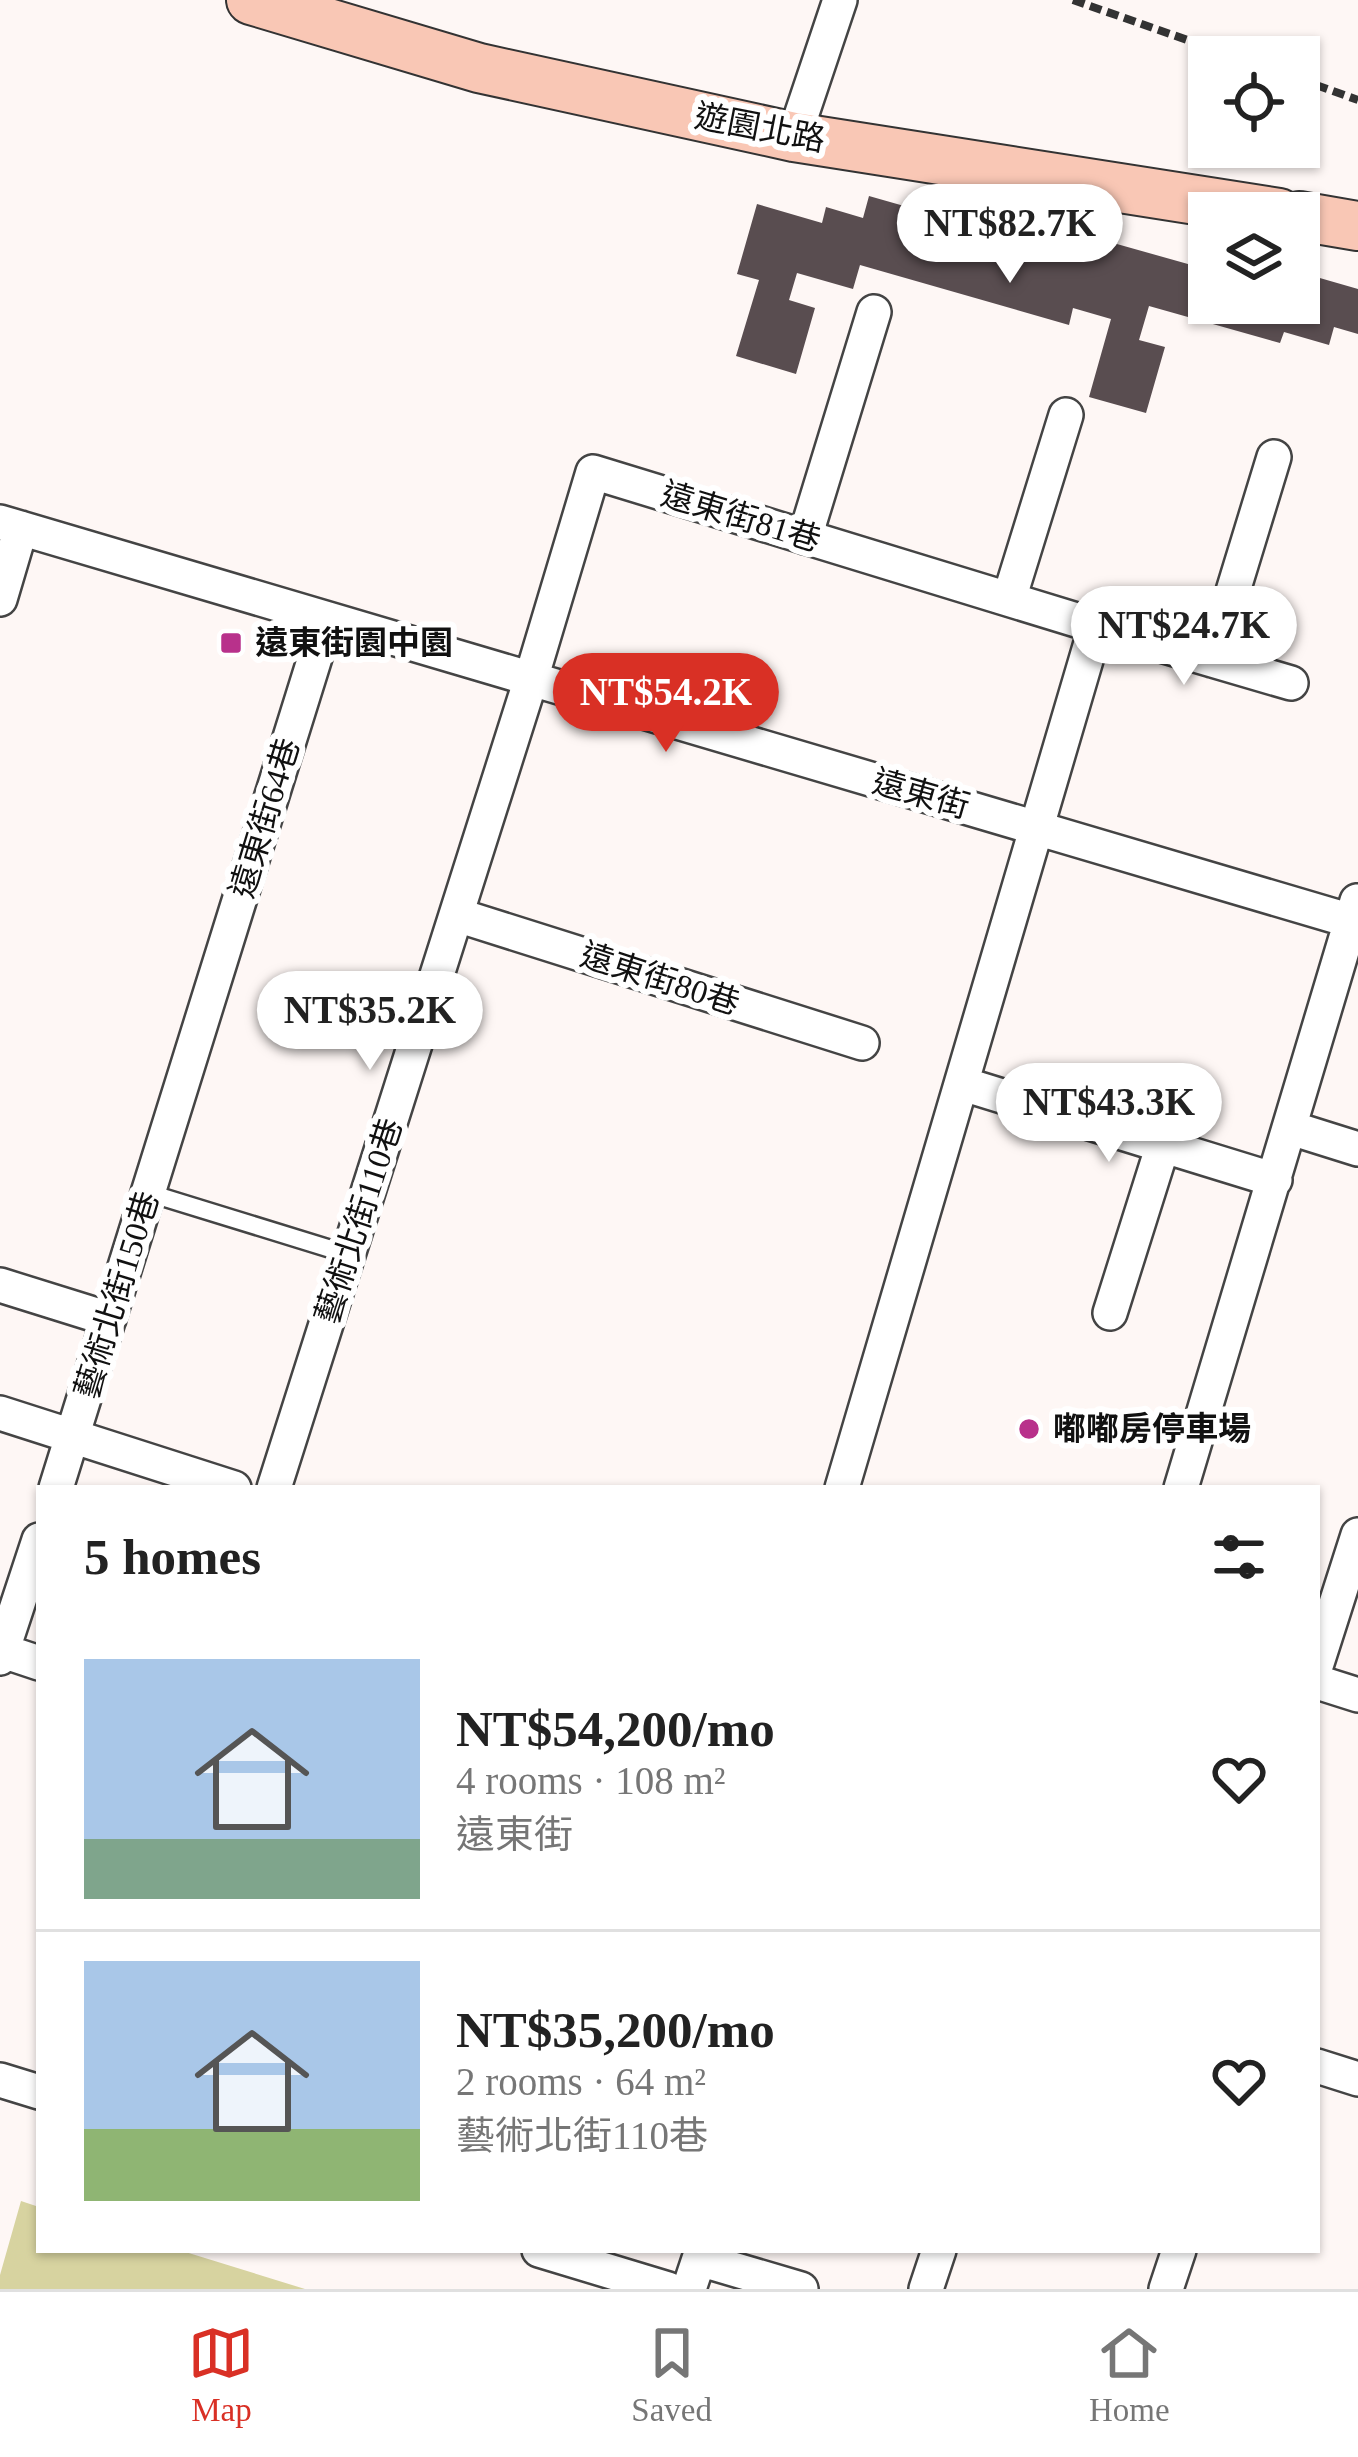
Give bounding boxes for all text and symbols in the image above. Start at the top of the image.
map controls [1188,36,1320,324]
button: locate [1188,36,1320,168]
street label: 遊園北路 [692,98,828,158]
pin: NT$82.7K [886,184,1134,286]
button: layers [1188,192,1320,324]
text: NT$82.7K [924,201,1096,244]
street label: 遠東街81巷 [657,476,825,558]
pin: NT$24.7K [1060,586,1308,688]
text: NT$24.7K [1098,603,1270,646]
place label: 遠東街園中園 [255,625,453,661]
marker: 遠東街園中園 [218,630,244,656]
pin: NT$54.2K [542,653,790,755]
text: NT$54.2K [580,670,752,713]
street label: 遠東街64巷 [224,734,306,902]
street label: 遠東街 [868,763,974,825]
street label: 遠東街80巷 [576,936,744,1022]
pin: NT$35.2K [246,971,494,1073]
text: NT$35.2K [284,988,456,1031]
pin: NT$43.3K [985,1063,1233,1165]
text: NT$43.3K [1023,1080,1195,1123]
street label: 藝術北街110巷 [309,1114,409,1328]
street label: 藝術北街150巷 [68,1187,166,1403]
place label: 嘟嘟房停車場 [1053,1411,1251,1447]
marker: 嘟嘟房停車場 [1016,1416,1042,1442]
icon: filters [1206,1524,1272,1590]
text: 5 homes [84,1529,261,1585]
text: NT$54,200/mo [456,1701,775,1757]
icon: home [180,1707,324,1851]
icon: heart [1206,1746,1272,1812]
text: 4 rooms · 108 m² [456,1759,726,1802]
text: 遠東街 [456,1813,573,1856]
text: NT$35,200/mo [456,2002,775,2058]
icon: home [180,2009,324,2153]
icon: heart [1206,2048,1272,2114]
text: 2 rooms · 64 m² [456,2060,706,2103]
text: 藝術北街110巷 [456,2114,708,2157]
tab: Map [188,2320,254,2429]
tab: Saved [631,2320,712,2429]
tab: Home [1089,2320,1170,2429]

